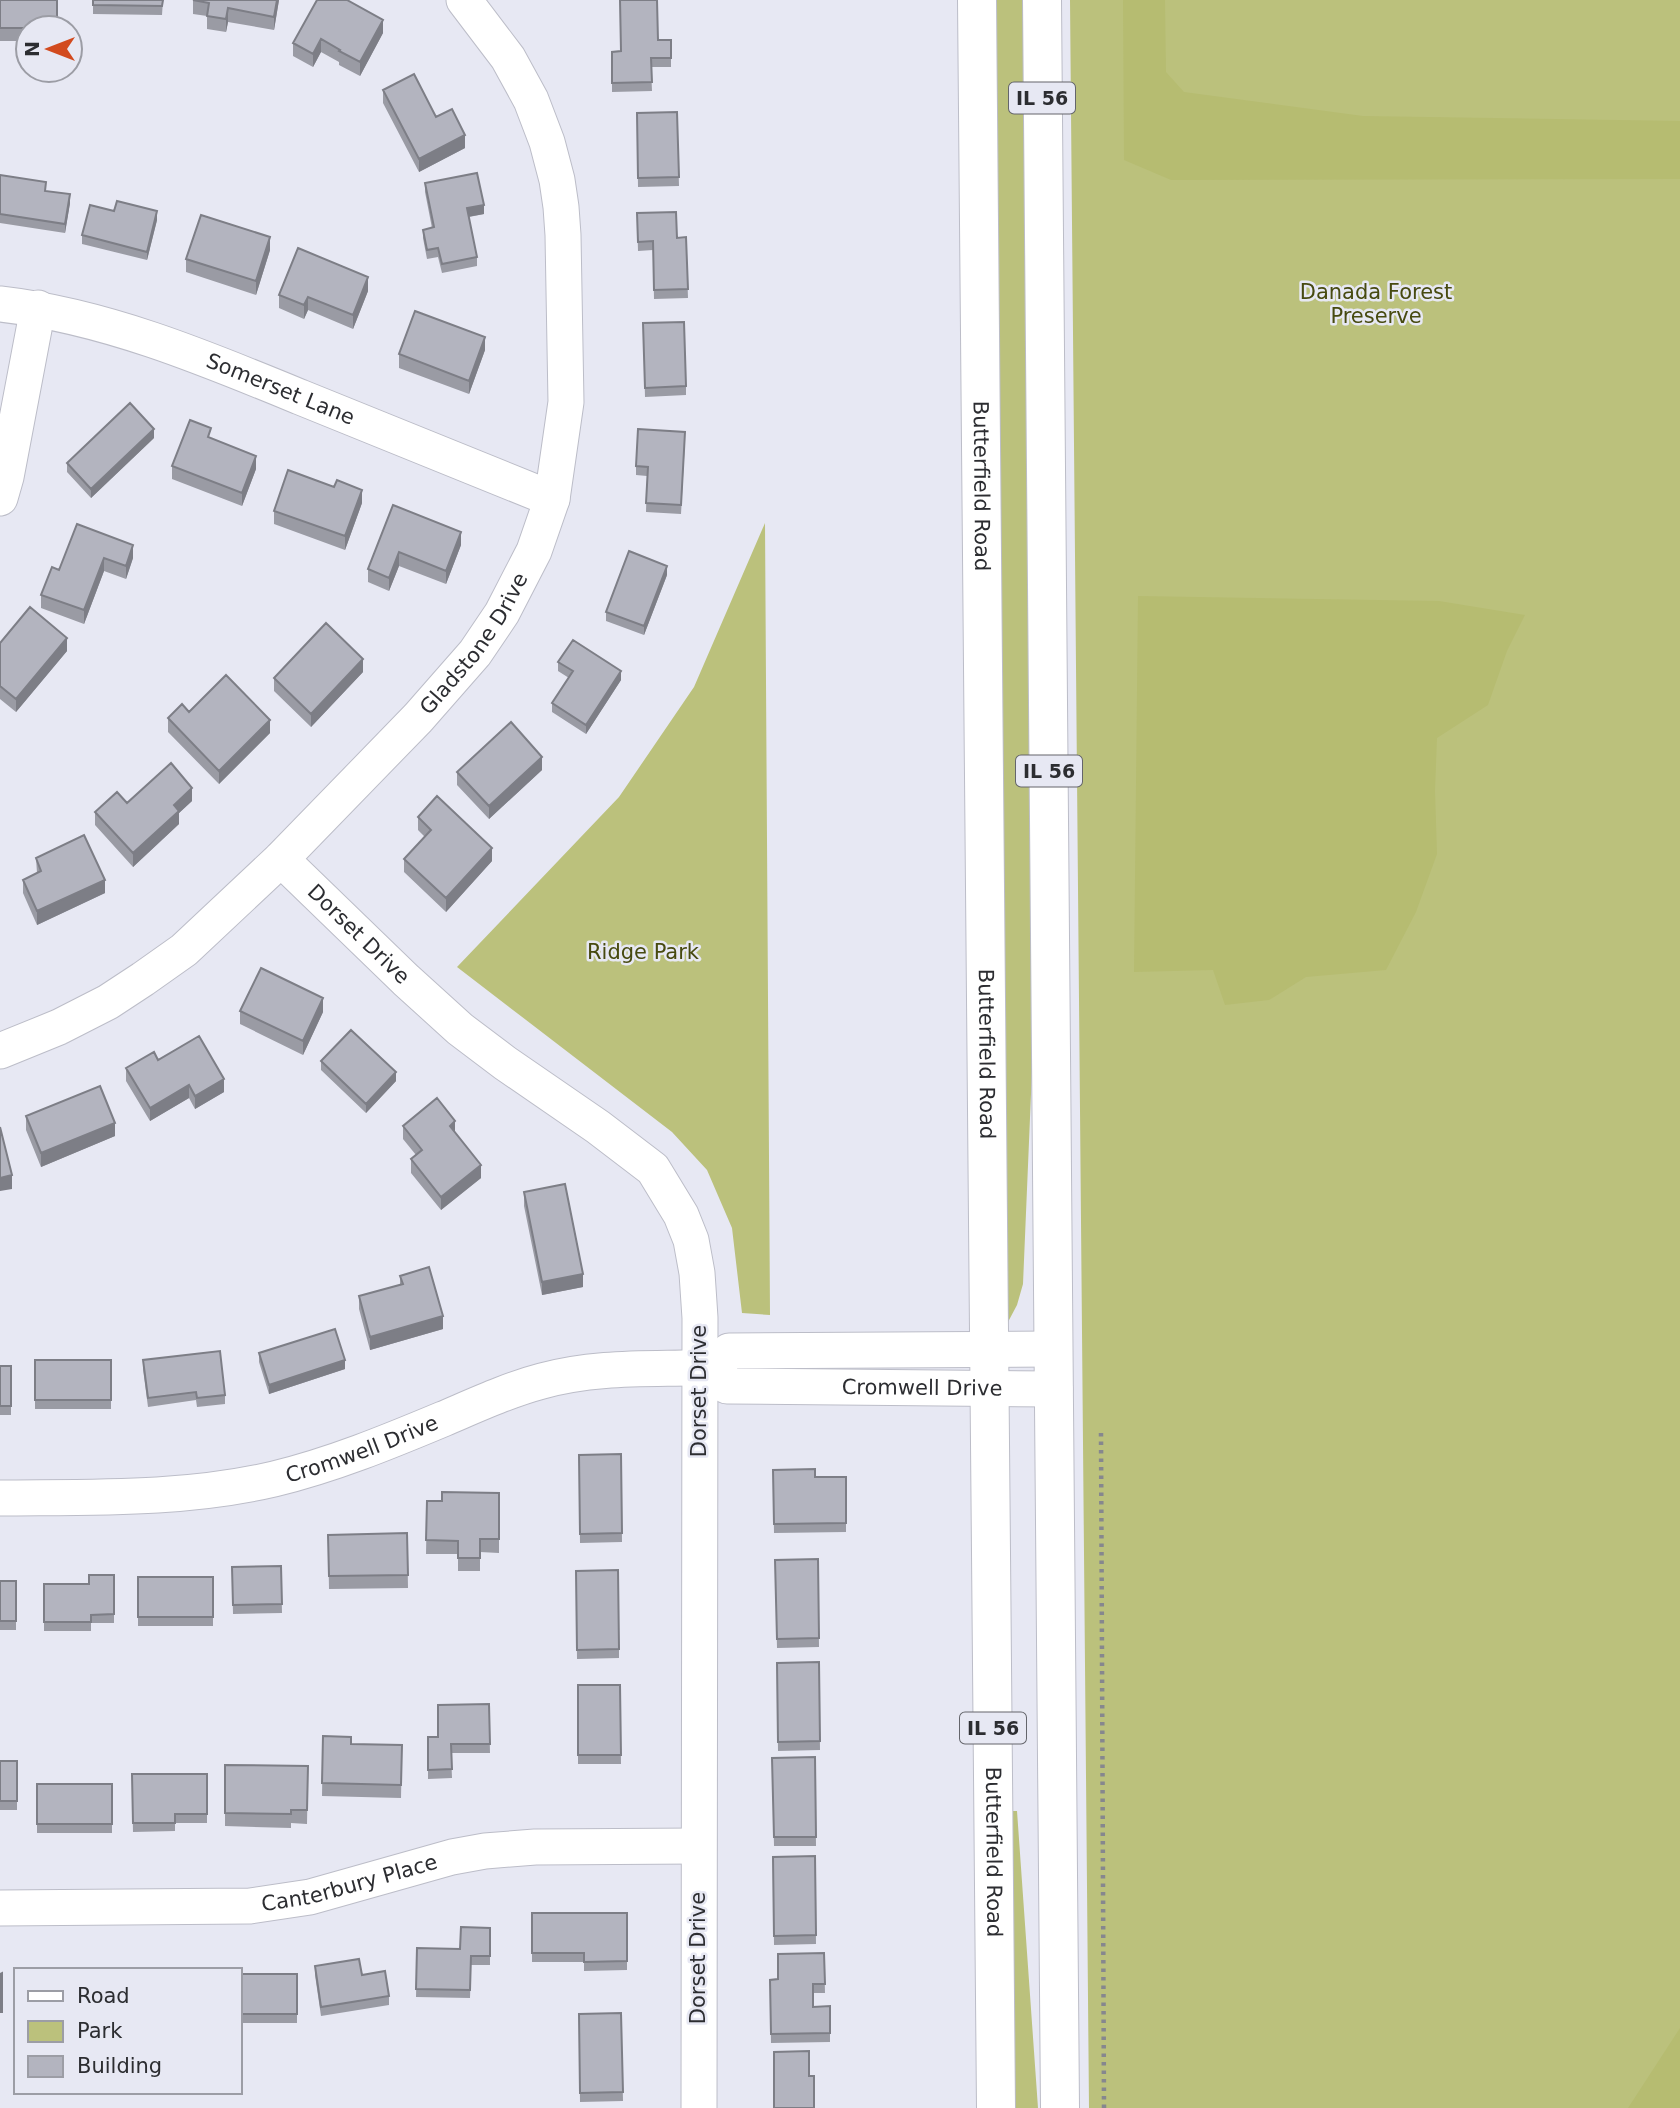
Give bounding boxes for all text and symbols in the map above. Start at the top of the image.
north arrow [14,14,84,84]
text: N [21,41,43,57]
road number: IL 56 [1009,82,1075,114]
park label: Danada Forest Preserve [1300,280,1452,328]
street label: Somerset Lane [203,348,358,430]
street label: Butterfield Road [969,401,994,571]
street label: Gladstone Drive [415,569,533,719]
road number: IL 56 [1016,756,1082,786]
street label: Dorset Drive [303,879,415,989]
park label: Ridge Park [587,940,700,964]
street label: Butterfield Road [974,969,999,1139]
street label: Dorset Drive [687,1325,711,1457]
street label: Cromwell Drive [842,1375,1002,1401]
street label: Cromwell Drive [283,1410,442,1488]
road number: IL 56 [960,1712,1026,1744]
street label: Butterfield Road [981,1767,1006,1937]
street label: Canterbury Place [260,1850,440,1916]
street label: Dorset Drive [686,1892,710,2024]
legend [14,1968,242,2094]
text: Road [77,1984,130,2008]
text: Park [77,2019,123,2043]
text: Building [77,2054,162,2078]

